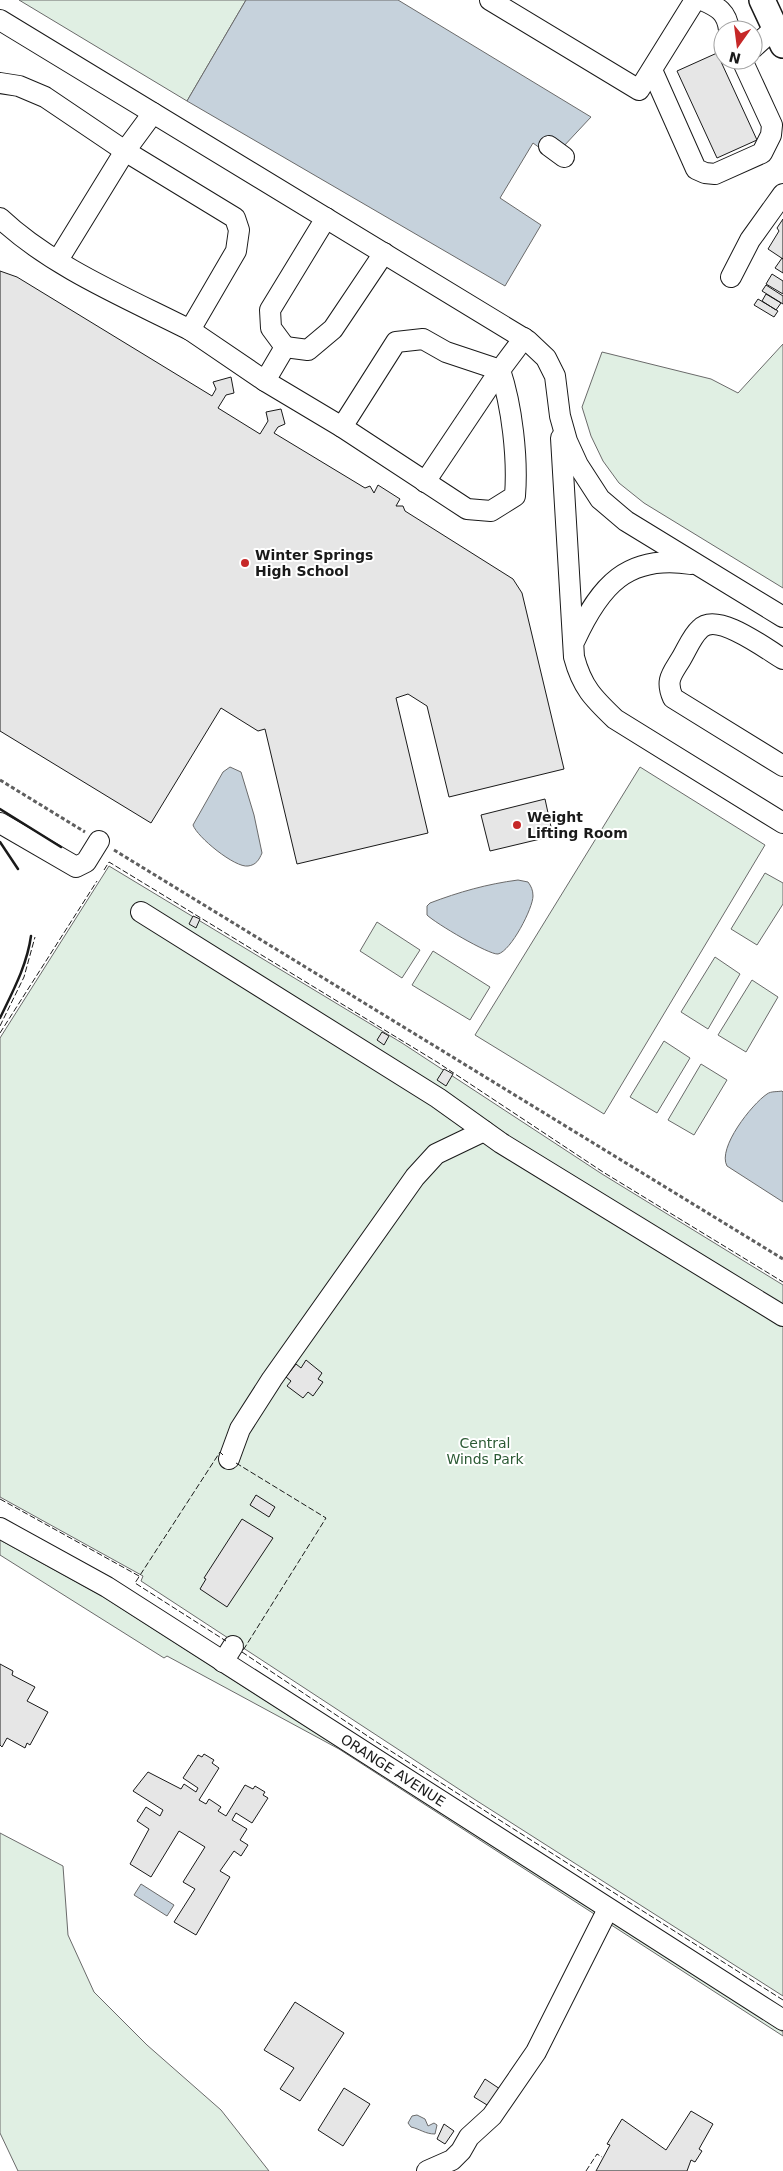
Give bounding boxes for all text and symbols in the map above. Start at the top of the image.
north arrow [713,20,763,70]
text: N [727,48,742,67]
place label: Winter Springs High School [255,547,373,579]
marker: Winter Springs High School [239,557,251,569]
place label: Weight Lifting Room [527,809,628,841]
marker: Weight Lifting Room [511,819,523,831]
park label: Central Winds Park [446,1435,524,1467]
street label: ORANGE AVENUE [338,1731,448,1810]

